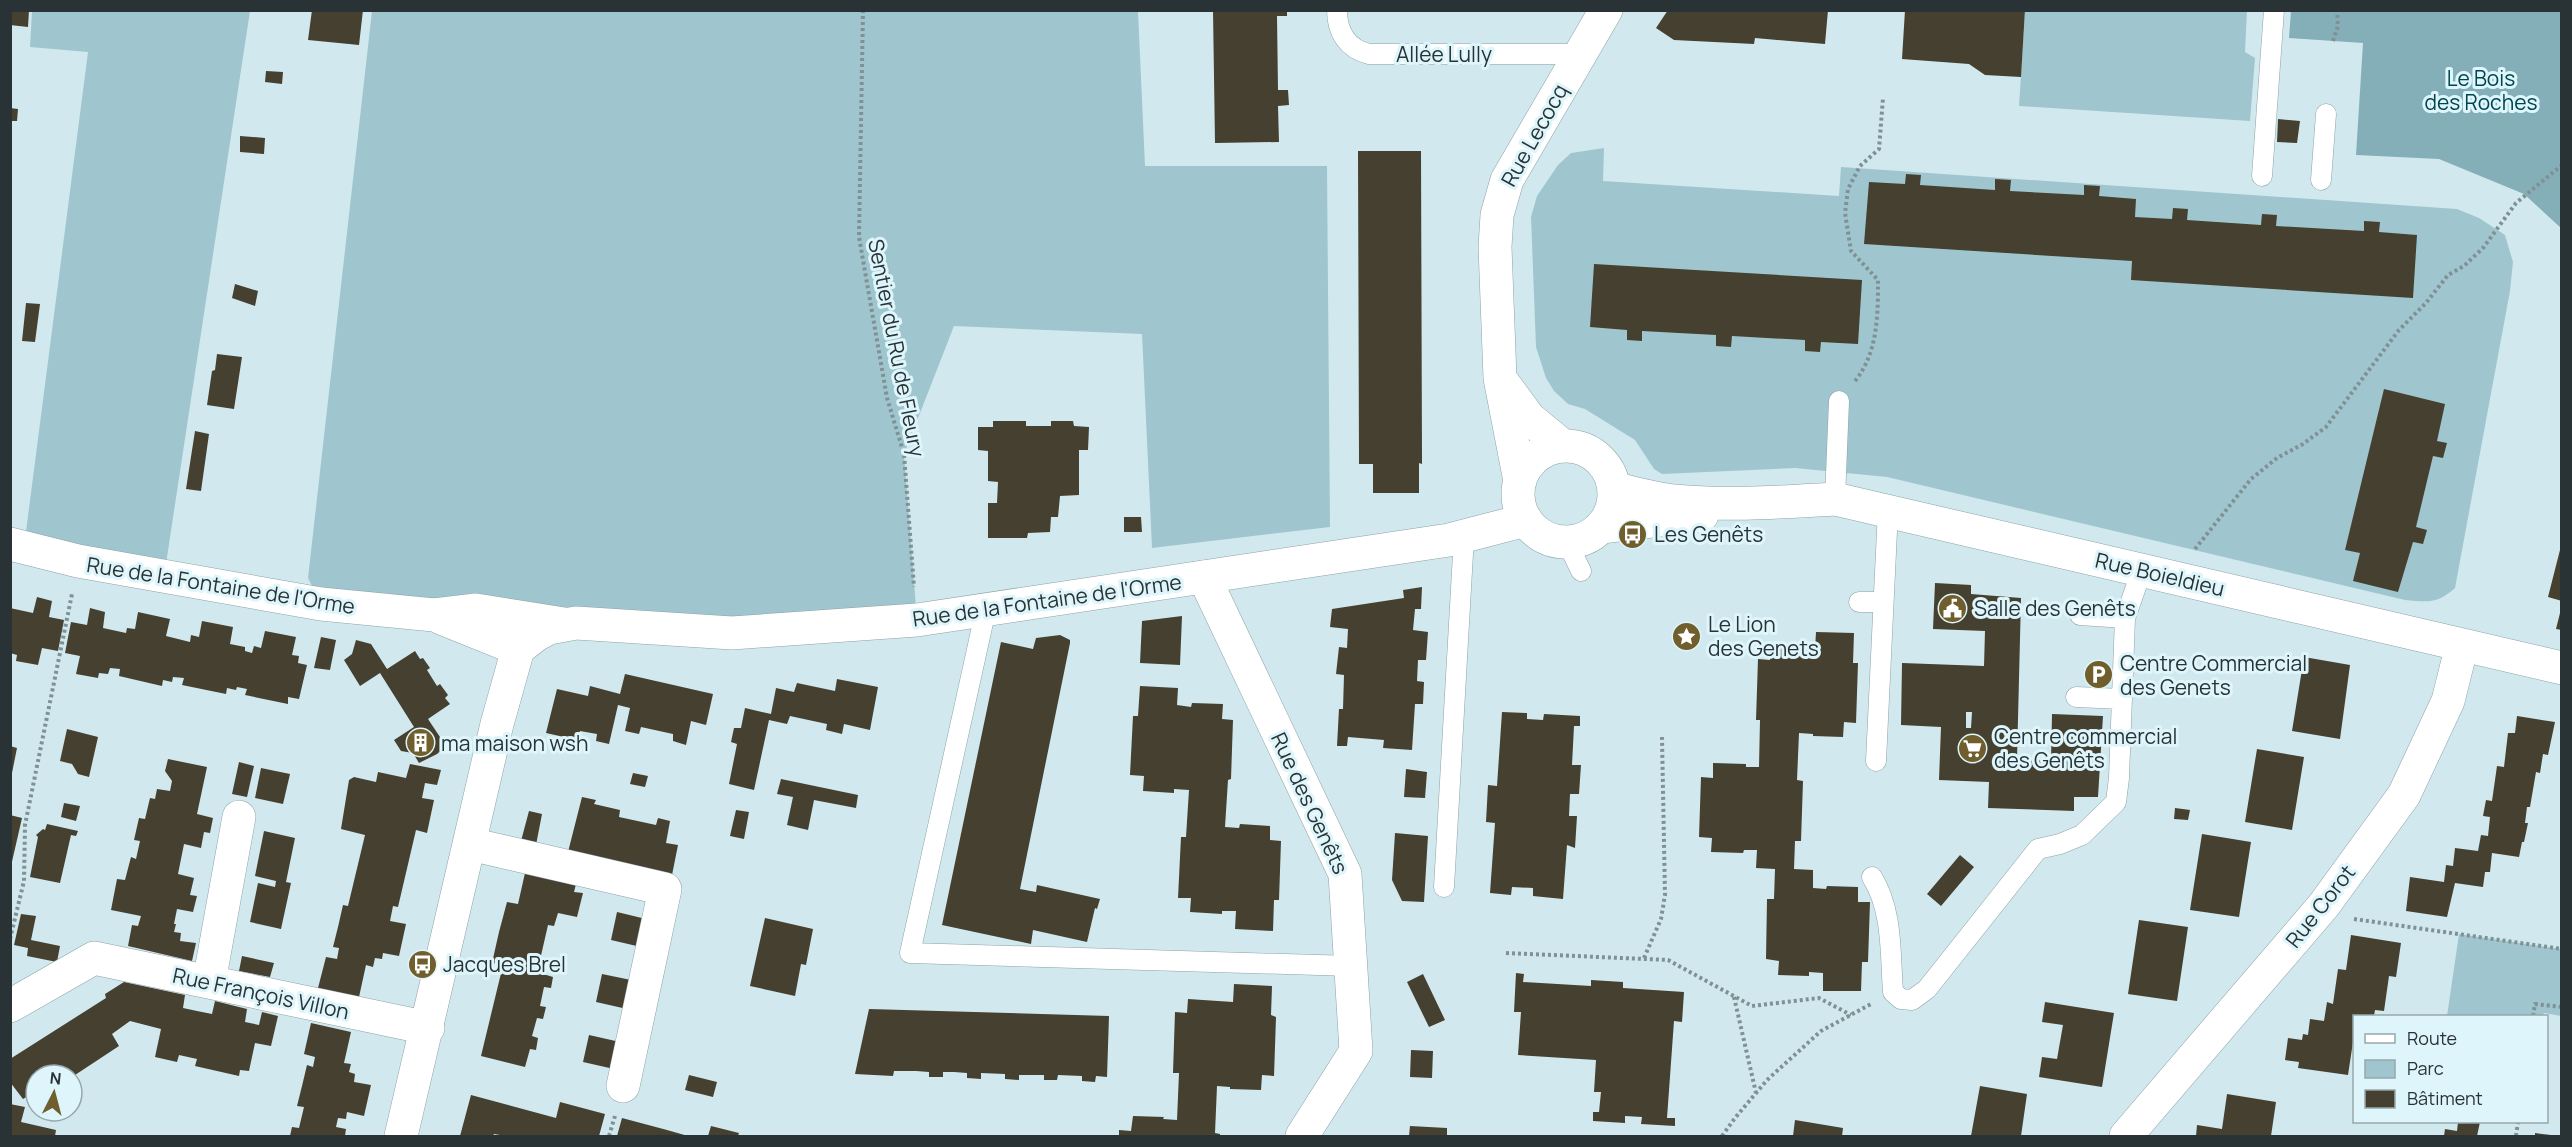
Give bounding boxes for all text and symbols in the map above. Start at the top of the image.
street label: Allée Lully [1396,40,1492,68]
park label: Le Bois des Roches [2424,64,2538,116]
street label: Rue Lecocq [1494,79,1574,191]
street label: Sentier du Ru de Fleury [862,237,932,459]
bus stop icon: Les Genêts [1617,518,1649,550]
place label: Les Genêts [1654,520,1763,548]
street label: Rue Boieldieu [2093,546,2227,602]
street label: Rue de la Fontaine de l'Orme [85,550,357,620]
street label: Rue de la Fontaine de l'Orme [911,567,1183,633]
public building icon: Salle des Genêts [1937,592,1969,624]
place label: Salle des Genêts [1974,594,2136,622]
place label: Le Lion des Genets [1708,610,1819,662]
place icon: Le Lion des Genets [1671,620,1703,652]
place label: Centre Commercial des Genets [2120,649,2307,701]
parking icon: Centre Commercial des Genets [2083,659,2115,691]
place label: Centre commercial des Genêts [1994,722,2177,774]
building icon: ma maison wsh [404,727,436,759]
street label: Rue des Genêts [1265,728,1355,878]
place label: ma maison wsh [441,729,588,757]
supermarket icon: Centre commercial des Genêts [1957,732,1989,764]
street label: Rue Corot [2279,859,2361,953]
bus stop icon: Jacques Brel [406,948,438,980]
place label: Jacques Brel [443,950,566,978]
street label: Rue François Villon [170,961,352,1025]
legend [2353,1015,2548,1123]
text: Route [2407,1026,2457,1050]
text: Parc [2407,1056,2444,1080]
north arrow [24,1063,84,1123]
text: N [49,1067,62,1090]
text: Bâtiment [2407,1086,2483,1110]

